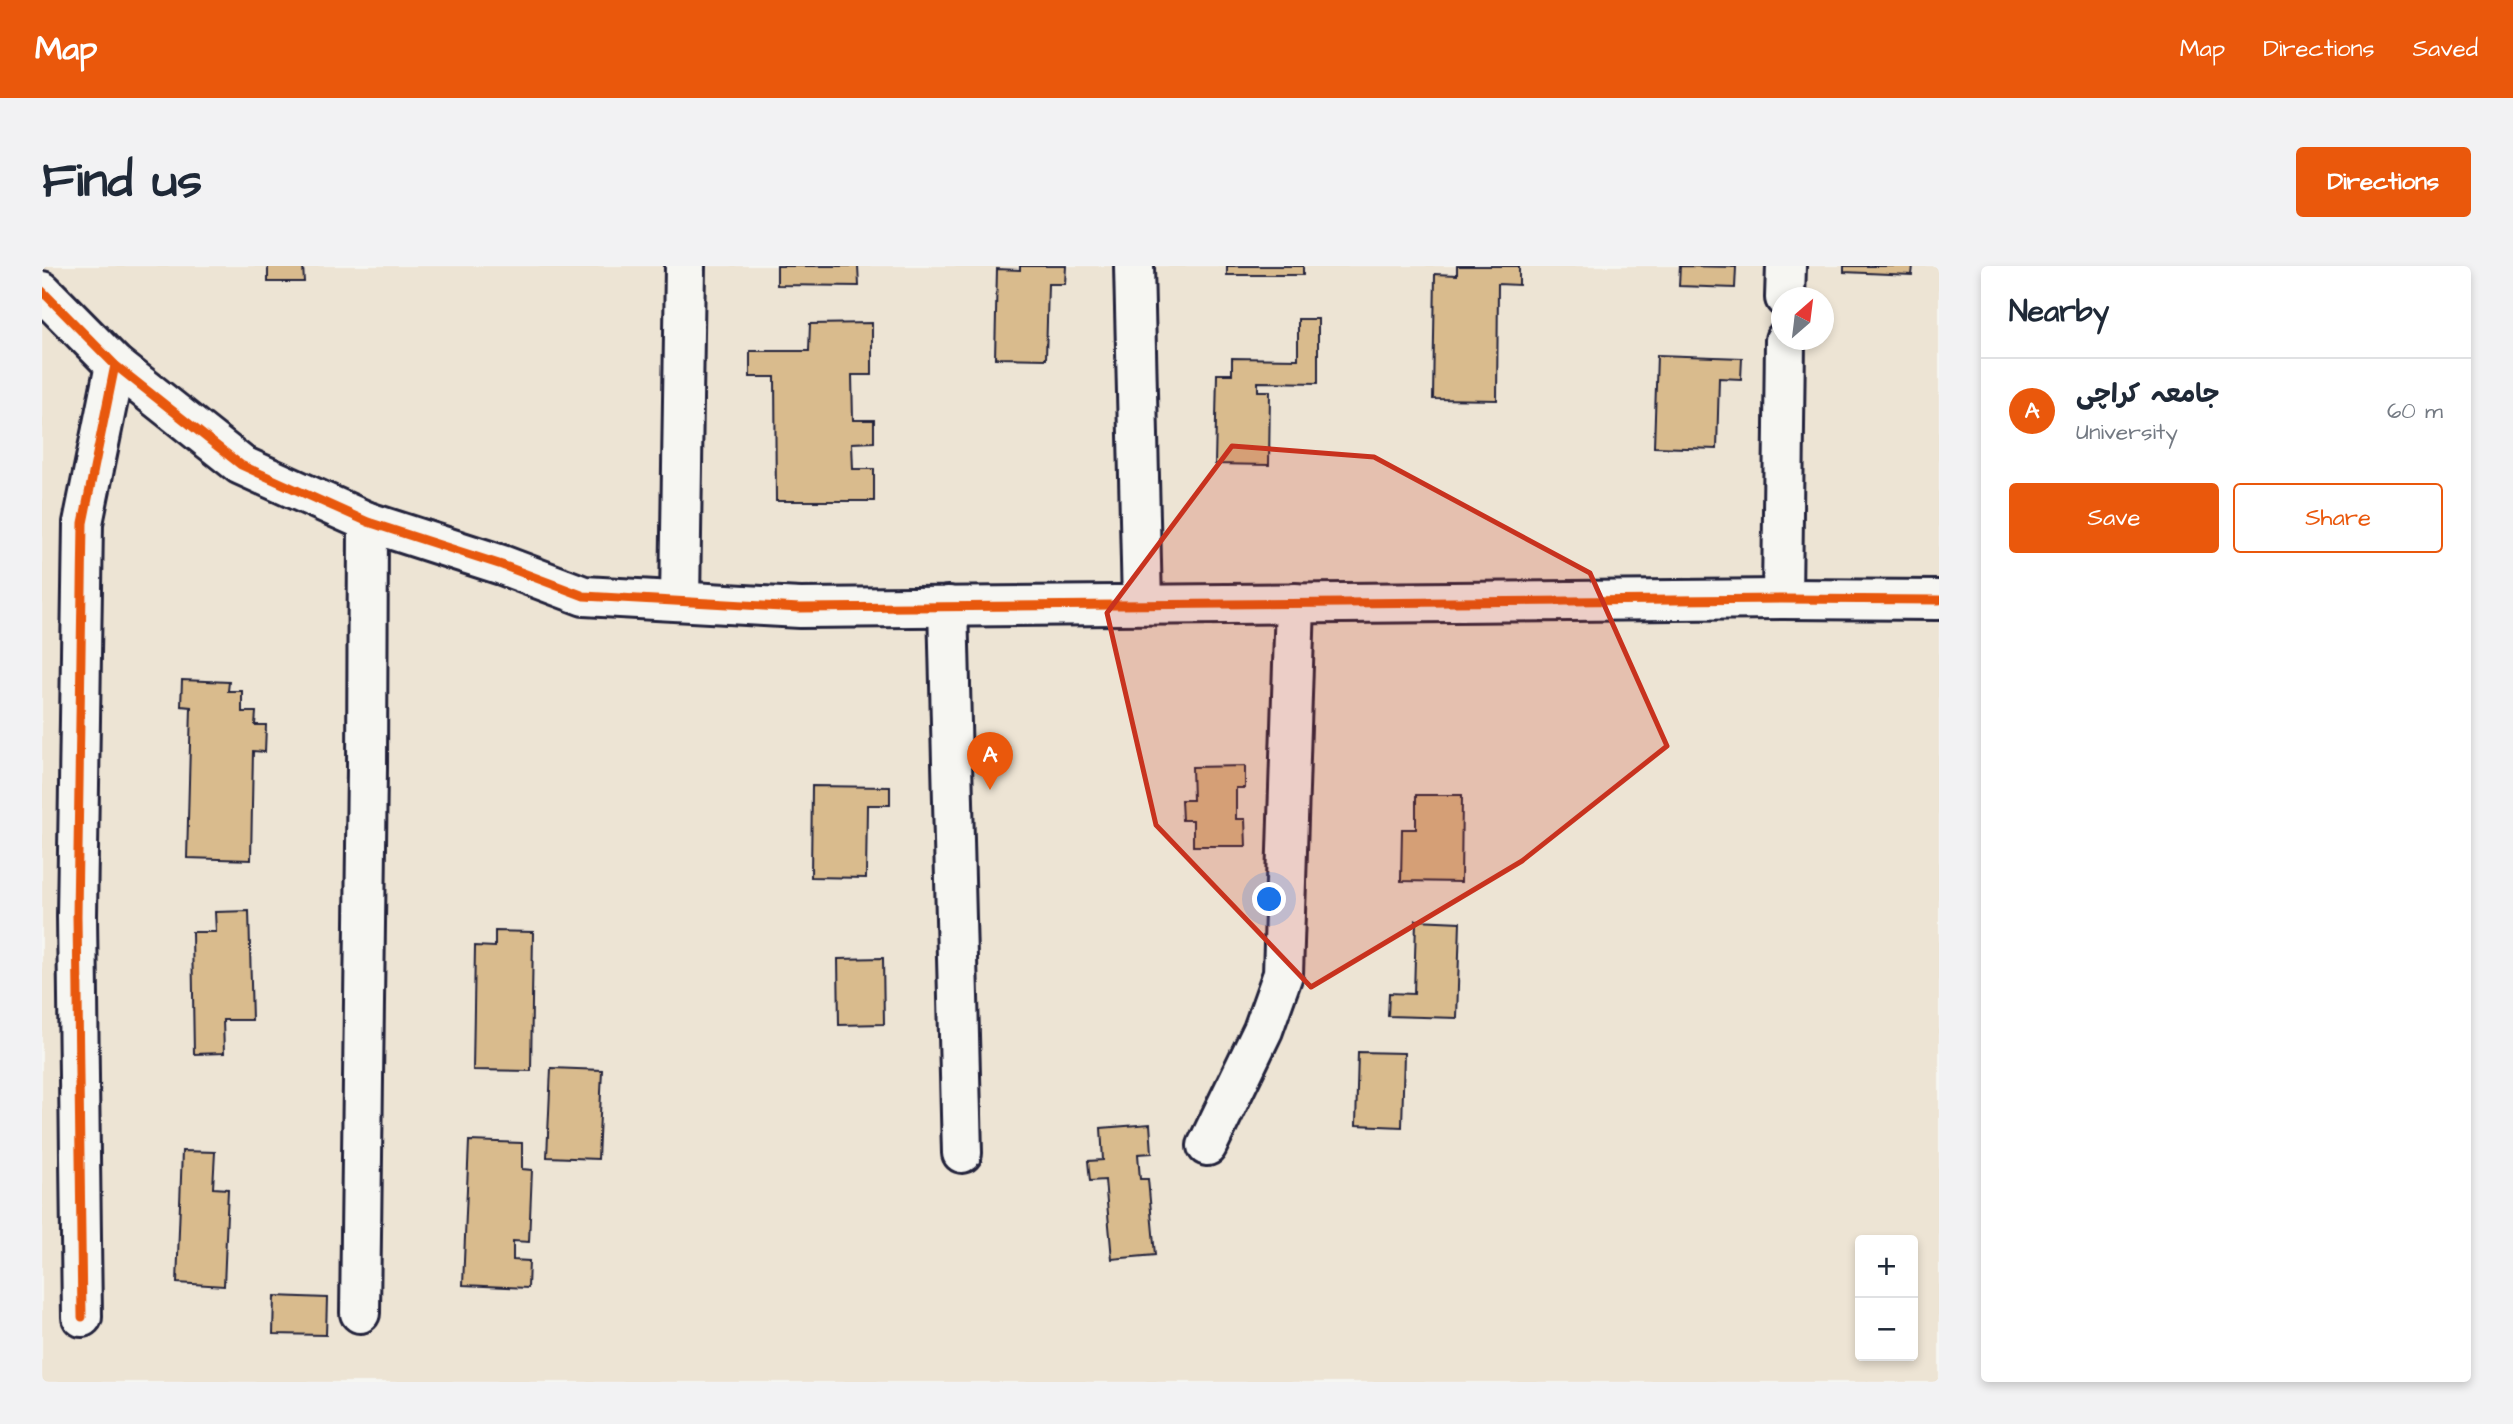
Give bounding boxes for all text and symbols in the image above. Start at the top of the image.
text: Map [35,26,97,72]
text: Map [2180,32,2225,66]
text: Directions [2263,32,2375,66]
text: Saved [2413,32,2478,66]
button: Directions [2296,147,2471,217]
text: Find us [42,148,202,216]
north arrow [1771,287,1834,350]
text: Nearby [2009,291,2109,333]
text: جامعہ کراچی [2076,376,2220,412]
text: A [2025,395,2039,427]
text: 60 m [2387,395,2443,427]
text: University [2076,416,2178,448]
button: Save [2009,483,2219,553]
button: Share [2233,483,2443,553]
pin: A [967,732,1013,790]
your location [1252,882,1286,916]
map controls [1855,1235,1918,1361]
button: + [1855,1235,1918,1298]
button: − [1855,1298,1918,1361]

